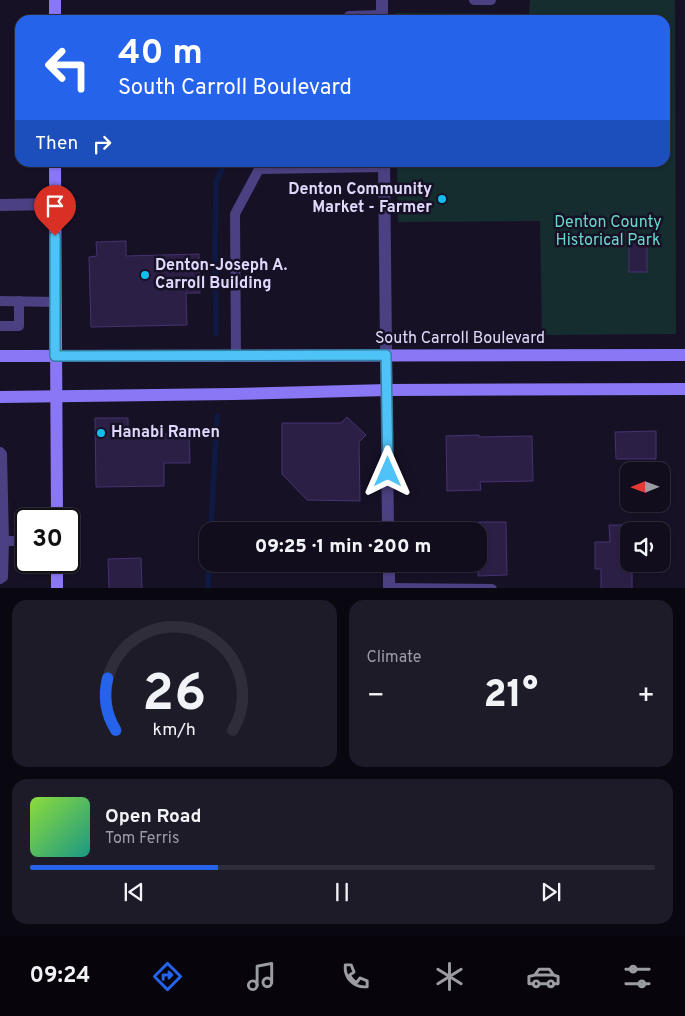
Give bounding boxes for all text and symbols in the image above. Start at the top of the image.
text: 40 m [118,32,203,76]
icon: left [35,35,100,100]
text: South Carroll Boulevard [118,75,352,102]
icon: right [88,130,116,158]
text: Then [35,132,78,156]
place label: Denton Community Market - Farmer [288,180,432,218]
pin [34,185,76,236]
icon: arrive [41,192,69,220]
marker: Denton Community Market - Farmer [436,193,448,205]
park label: Denton County Historical Park [554,213,662,251]
place label: Denton-Joseph A. Carroll Building [155,256,287,294]
marker: Denton-Joseph A. Carroll Building [139,269,151,281]
street label: South Carroll Boulevard [375,329,545,349]
place label: Hanabi Ramen [111,423,220,443]
marker: Hanabi Ramen [95,427,107,439]
position arrow [361,445,413,497]
north arrow [620,462,670,512]
map controls [620,462,670,572]
speed limit sign: 30 [15,508,80,573]
button: sound [620,522,670,572]
text: 09:25 · 1 min · 200 m [255,535,431,559]
text: Climate [367,648,421,668]
text: 26 [142,663,206,729]
text: 21° [483,672,538,721]
text: − [367,679,385,715]
text: + [637,679,655,715]
text: km/h [153,719,196,742]
text: Open Road [105,805,201,829]
text: Tom Ferris [105,829,179,849]
icon: previous [120,878,148,906]
icon: pause [328,878,356,906]
icon: next [537,878,565,906]
icon: directions [150,959,185,994]
icon: music [244,959,279,994]
icon: phone [338,959,373,994]
icon: climate [432,959,467,994]
icon: car [526,959,561,994]
icon: filters [620,959,655,994]
text: 09:24 [30,963,91,990]

